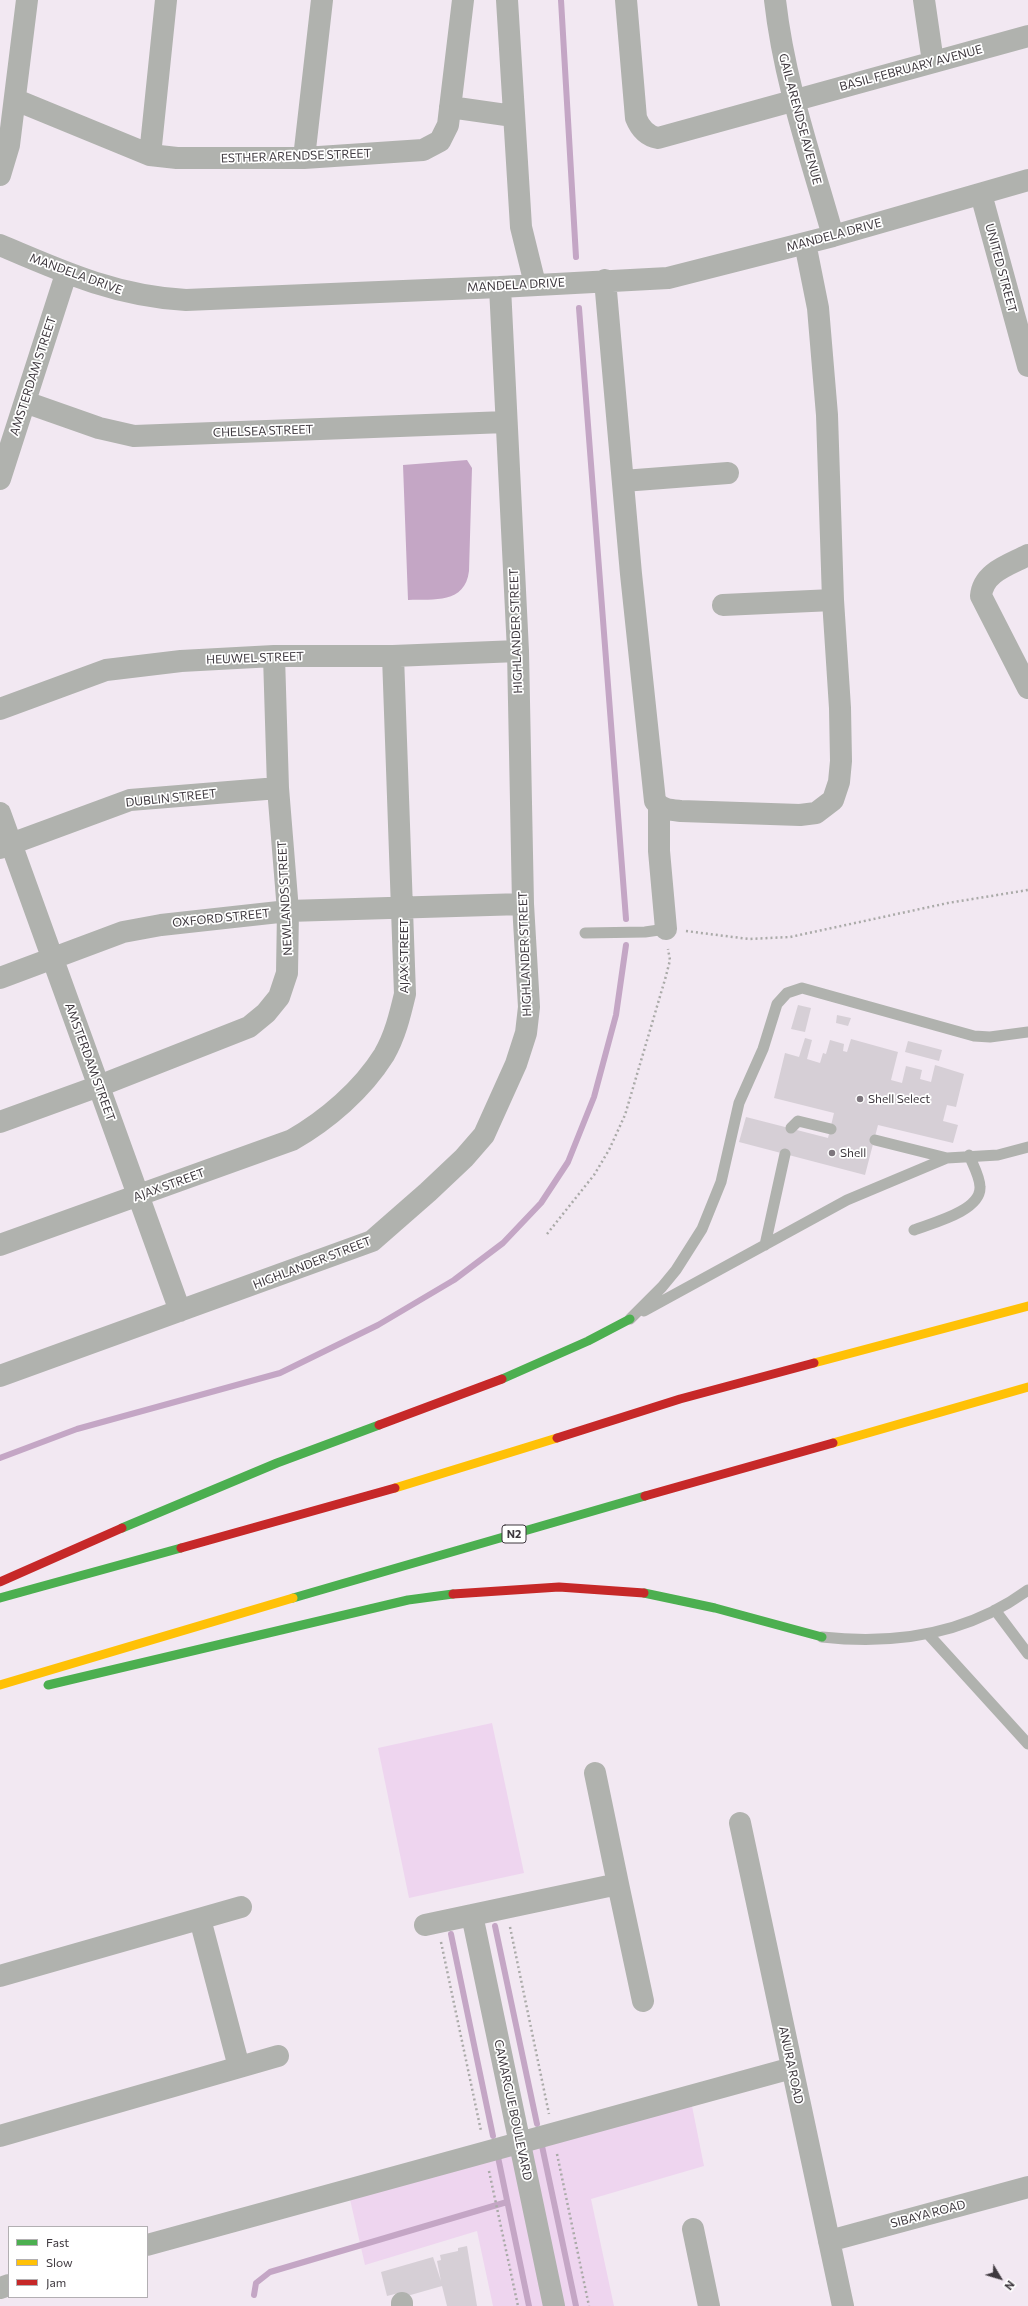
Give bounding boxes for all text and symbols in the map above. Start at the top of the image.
street label: BASIL FEBRUARY AVENUE [838,42,984,94]
street label: GAIL ARENDSE AVENUE [776,52,824,186]
street label: ESTHER ARENDSE STREET [221,146,371,166]
street label: MANDELA DRIVE [785,215,883,255]
street label: UNITED STREET [982,222,1020,314]
street label: MANDELA DRIVE [28,251,124,297]
street label: MANDELA DRIVE [467,275,565,295]
street label: AMSTERDAM STREET [7,315,59,437]
street label: CHELSEA STREET [213,422,313,440]
street label: HIGHLANDER STREET [507,568,525,694]
street label: HEUWEL STREET [206,649,304,667]
street label: DUBLIN STREET [125,786,217,810]
street label: NEWLANDS STREET [275,840,295,956]
street label: HIGHLANDER STREET [516,891,534,1017]
street label: OXFORD STREET [172,906,270,930]
street label: AJAX STREET [397,918,411,994]
street label: AMSTERDAM STREET [62,1001,118,1123]
place label: Shell Select [868,1092,930,1106]
marker: Shell Select [855,1094,865,1104]
place label: Shell [840,1146,866,1160]
marker: Shell [827,1148,837,1158]
street label: AJAX STREET [131,1165,207,1205]
street label: HIGHLANDER STREET [251,1234,373,1292]
road number: N2 [502,1525,526,1543]
street label: ANURA ROAD [776,2025,806,2105]
street label: CAMARGUE BOULEVARD [491,2038,535,2182]
street label: SIBAYA ROAD [889,2197,967,2231]
legend [8,2226,148,2298]
text: Fast [46,2235,69,2249]
text: Slow [46,2255,73,2269]
north arrow [980,2258,1020,2298]
text: Jam [46,2275,66,2289]
text: N [1002,2278,1018,2293]

